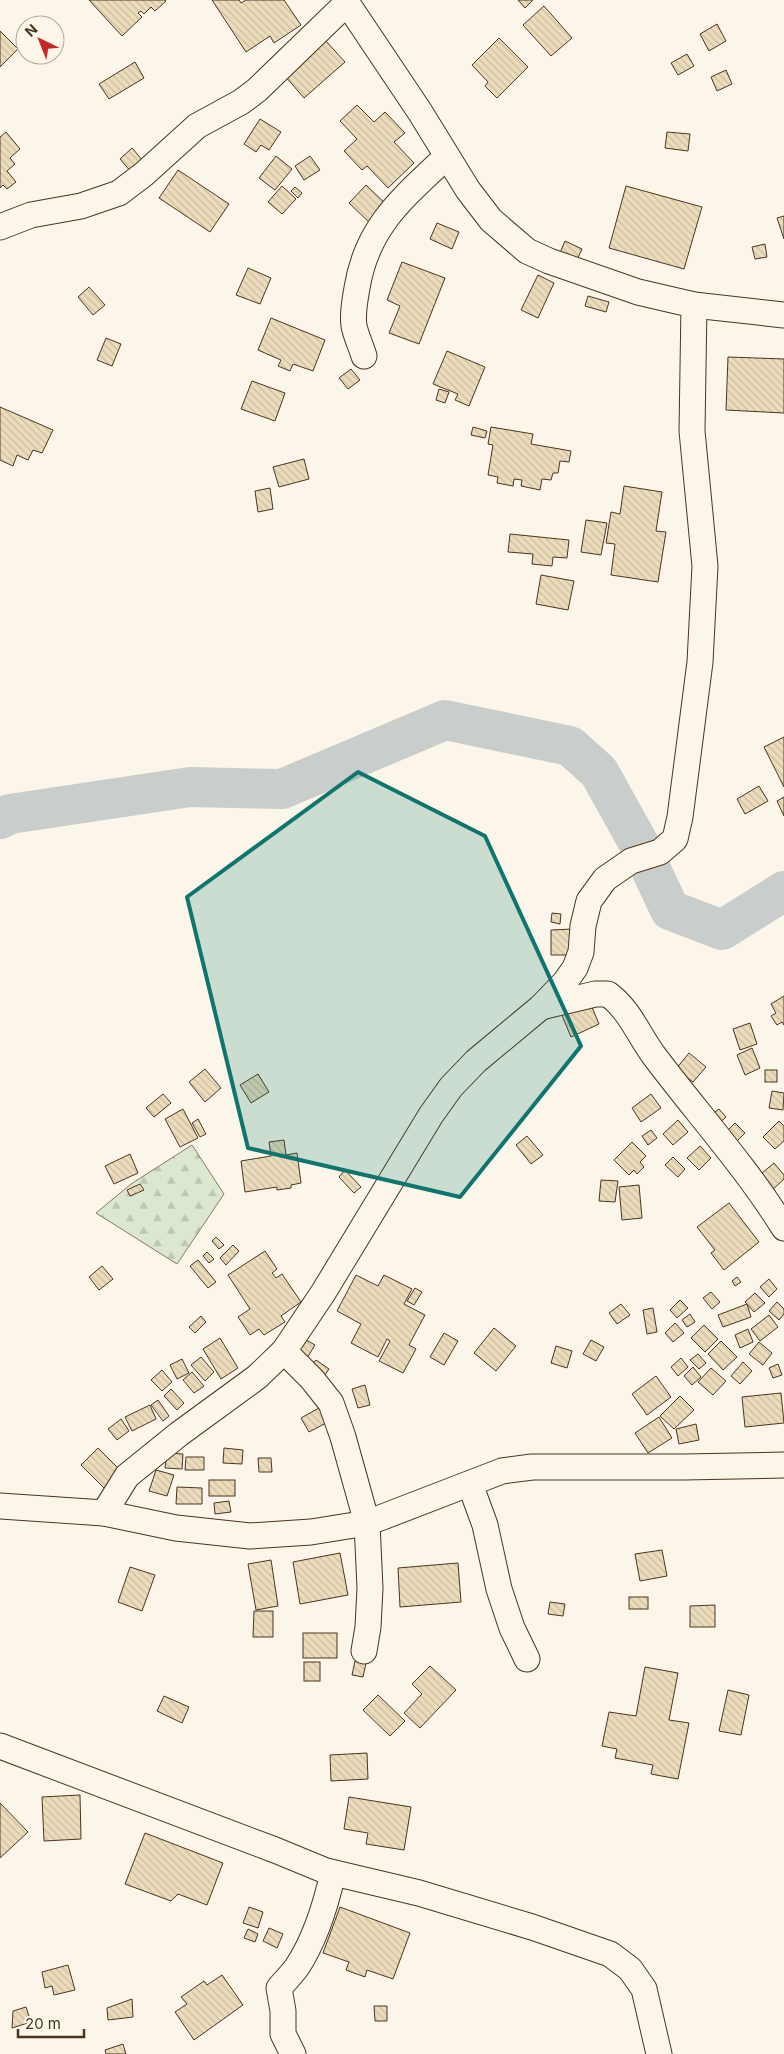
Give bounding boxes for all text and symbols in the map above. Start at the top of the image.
north arrow [15,15,65,65]
text: N [21,20,40,40]
scale bar [18,2006,84,2038]
text: 20 m [25,2014,61,2033]

